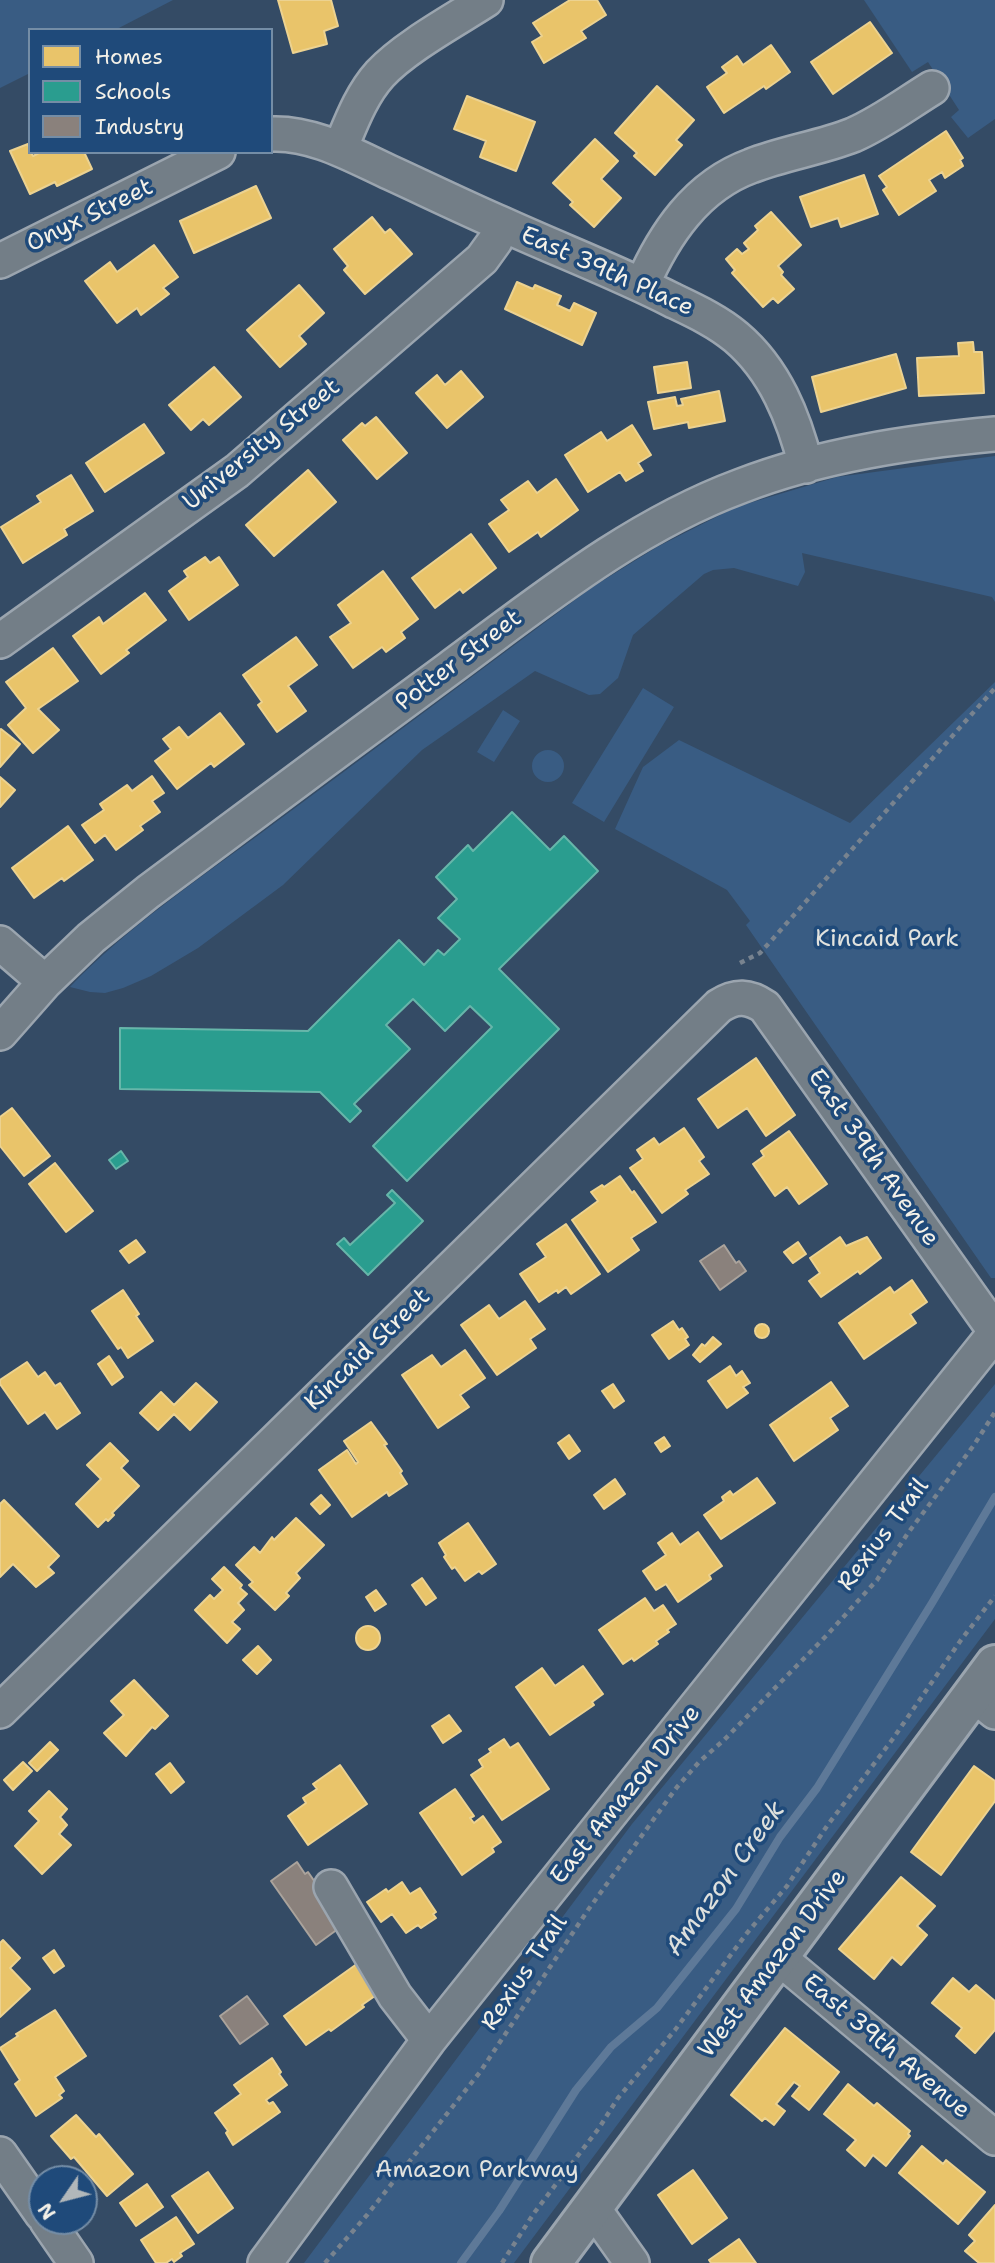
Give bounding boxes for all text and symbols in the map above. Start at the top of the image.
legend [28,28,273,154]
text: Homes [95,43,163,71]
text: Schools [95,78,171,106]
text: Industry [95,113,184,141]
street label: Onyx Street [22,173,158,259]
street label: East 39th Place [516,221,698,323]
street label: University Street [178,373,346,517]
street label: Potter Street [390,604,528,718]
park label: Kincaid Park [815,926,959,954]
street label: East 39th Avenue [801,1064,945,1252]
street label: Kincaid Street [299,1283,437,1417]
street label: Rexius Trail [832,1473,936,1597]
street label: East Amazon Drive [545,1700,707,1890]
water label: Amazon Creek [659,1795,793,1963]
street label: West Amazon Drive [693,1864,853,2064]
street label: Rexius Trail [476,1910,574,2036]
street label: East 39th Avenue [797,1969,975,2125]
park label: Amazon Parkway [375,2157,579,2185]
north arrow [28,2165,98,2235]
text: N [32,2198,62,2225]

